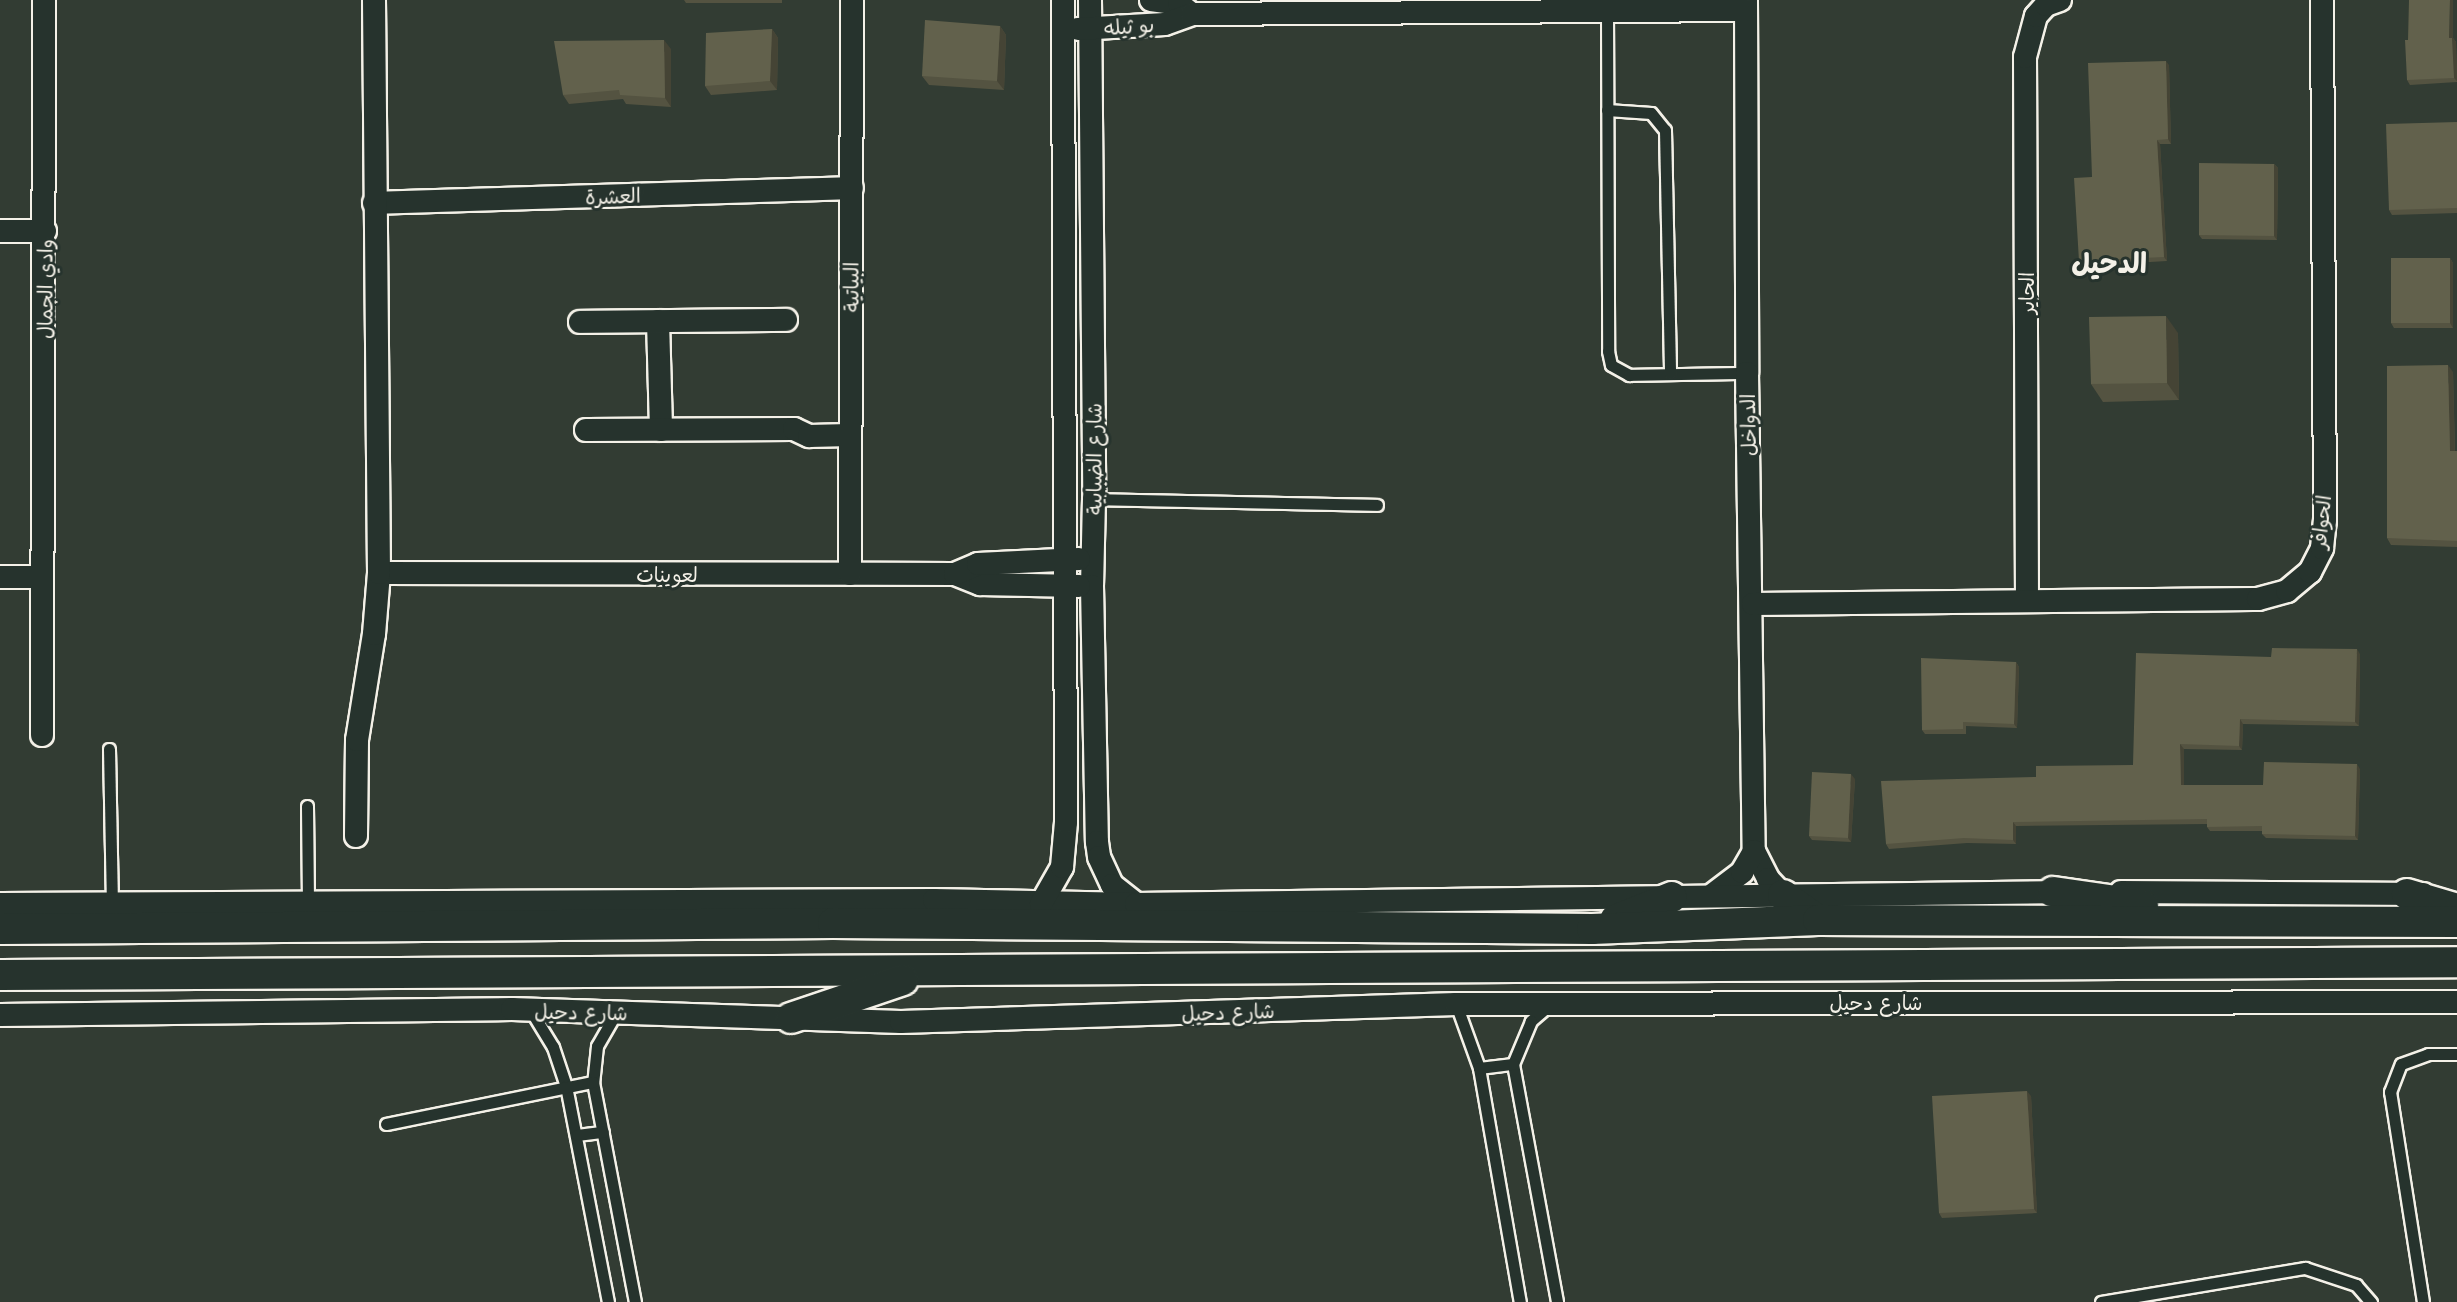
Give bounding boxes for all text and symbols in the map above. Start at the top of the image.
street label: بو ثيله [1103,12,1155,40]
street label: العشرة [585,183,641,209]
street label: وادي الجمال [33,239,57,339]
district label: الدحيل [2071,245,2147,279]
street label: البياتية [839,262,863,312]
street label: الحاير [2014,272,2038,314]
street label: الدواخل [1735,394,1761,456]
street label: شارع الضبابية [1082,403,1106,515]
street label: الحوافر [2306,494,2336,550]
street label: لعوينات [636,562,698,586]
street label: شارع دحيل [1829,990,1923,1014]
street label: شارع دحيل [1181,998,1275,1026]
street label: شارع دحيل [534,999,628,1025]

